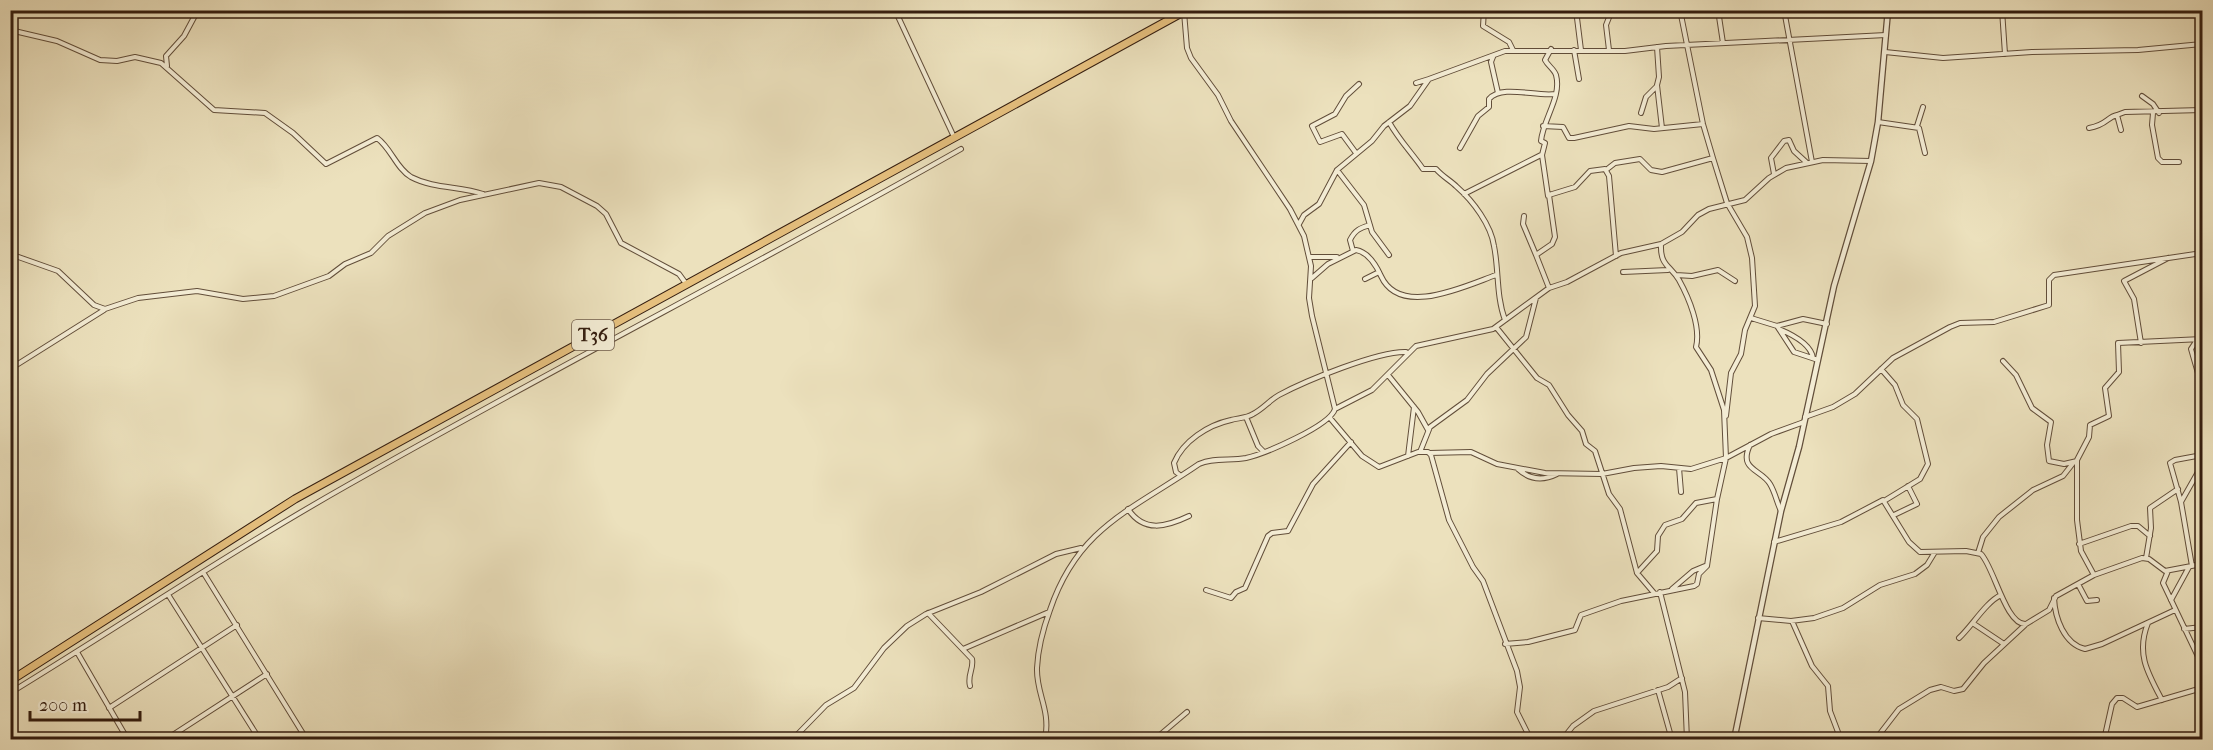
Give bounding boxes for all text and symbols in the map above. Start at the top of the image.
road number: T36 [572,320,614,350]
scale bar [30,684,140,722]
text: 200 m [39,695,87,716]

